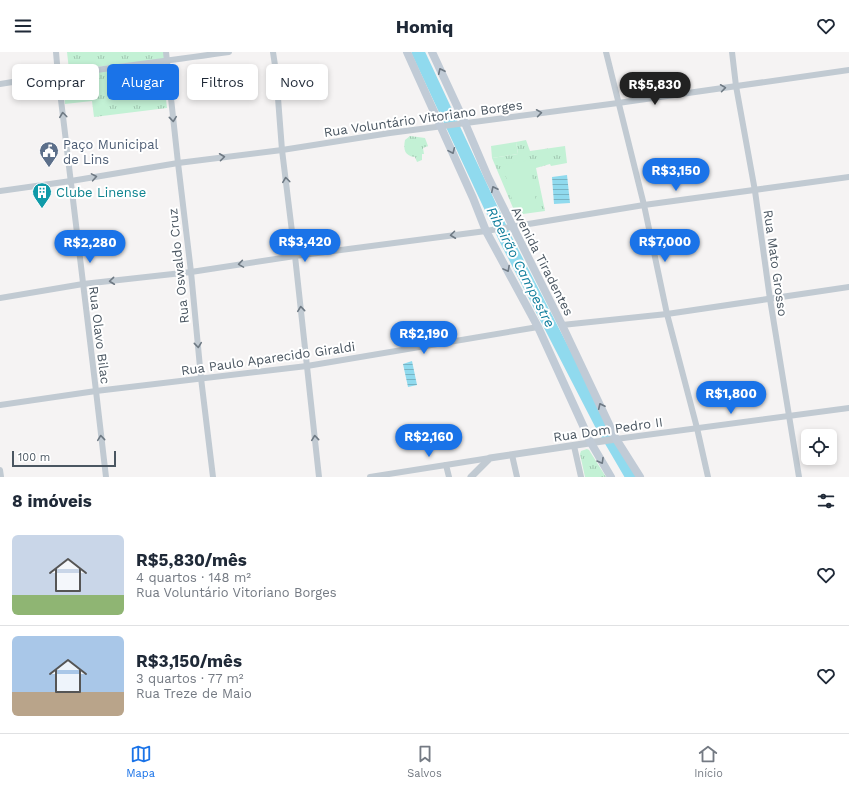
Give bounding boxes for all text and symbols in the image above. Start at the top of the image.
icon: menu [12,15,34,37]
icon: heart [815,15,837,37]
text: Homiq [396,16,453,37]
chip: Comprar [12,64,99,100]
chip: Alugar [107,64,179,100]
chip: Filtros [187,64,258,100]
chip: Novo [266,64,328,100]
one-way arrow [438,67,446,75]
pin: R$5,830 [618,72,692,106]
text: R$5,830 [629,77,681,92]
one-way arrow [720,84,726,93]
street label: Rua Voluntário Vitoriano Borges [323,97,524,140]
one-way arrow [536,109,542,118]
one-way arrow [58,112,67,118]
one-way arrow [168,116,177,122]
place label: Paço Municipal de Lins [63,137,159,167]
public building icon: Paço Municipal de Lins [38,140,60,168]
one-way arrow [447,147,455,155]
one-way arrow [219,153,225,162]
pin: R$3,150 [639,158,713,192]
text: R$3,150 [651,163,701,178]
one-way arrow [91,174,97,182]
one-way arrow [282,177,291,183]
building icon: Clube Linense [31,181,53,209]
place label: Clube Linense [56,185,146,200]
one-way arrow [491,186,498,194]
water label: Ribeirão Campestre [484,204,558,330]
street label: Avenida Tiradentes [509,204,577,318]
street label: Rua Oswaldo Cruz [165,208,192,324]
street label: Rua Mato Grosso [761,209,790,318]
pin: R$3,420 [268,229,342,263]
pin: R$7,000 [628,229,702,263]
pin: R$2,280 [53,230,127,264]
one-way arrow [450,230,456,239]
text: R$3,420 [278,234,332,249]
text: R$7,000 [639,234,691,249]
text: R$2,280 [63,235,117,250]
one-way arrow [238,259,244,268]
one-way arrow [502,265,510,272]
one-way arrow [109,276,116,285]
street label: Rua Olavo Bilac [86,285,113,385]
one-way arrow [297,306,306,312]
pin: R$2,190 [387,321,461,355]
text: R$2,190 [399,326,449,341]
street label: Rua Paulo Aparecido Giraldi [180,339,356,378]
one-way arrow [193,342,202,348]
pin: R$1,800 [694,381,768,415]
text: R$1,800 [705,386,757,401]
one-way arrow [598,403,606,411]
street label: Rua Dom Pedro II [552,414,664,445]
pin: R$2,160 [392,424,466,458]
text: R$2,160 [404,429,454,444]
map controls [801,429,837,465]
button: locate [801,429,837,465]
one-way arrow [97,435,106,441]
one-way arrow [311,435,320,441]
scale bar [12,449,116,468]
text: 100 m [18,451,50,464]
one-way arrow [597,457,604,464]
icon: filters [815,490,837,512]
text: 8 imóveis [12,491,92,511]
text: R$5,830/mês [136,550,247,570]
icon: home [44,551,92,599]
icon: heart [815,564,837,586]
text: 4 quartos · 148 m² [136,570,251,585]
text: Rua Voluntário Vitoriano Borges [136,585,337,600]
text: R$3,150/mês [136,651,242,671]
icon: home [44,652,92,700]
icon: heart [815,665,837,687]
text: 3 quartos · 77 m² [136,671,244,686]
text: Rua Treze de Maio [136,686,252,701]
tab: Mapa [126,743,155,780]
tab: Salvos [407,743,442,780]
tab: Início [694,743,723,780]

